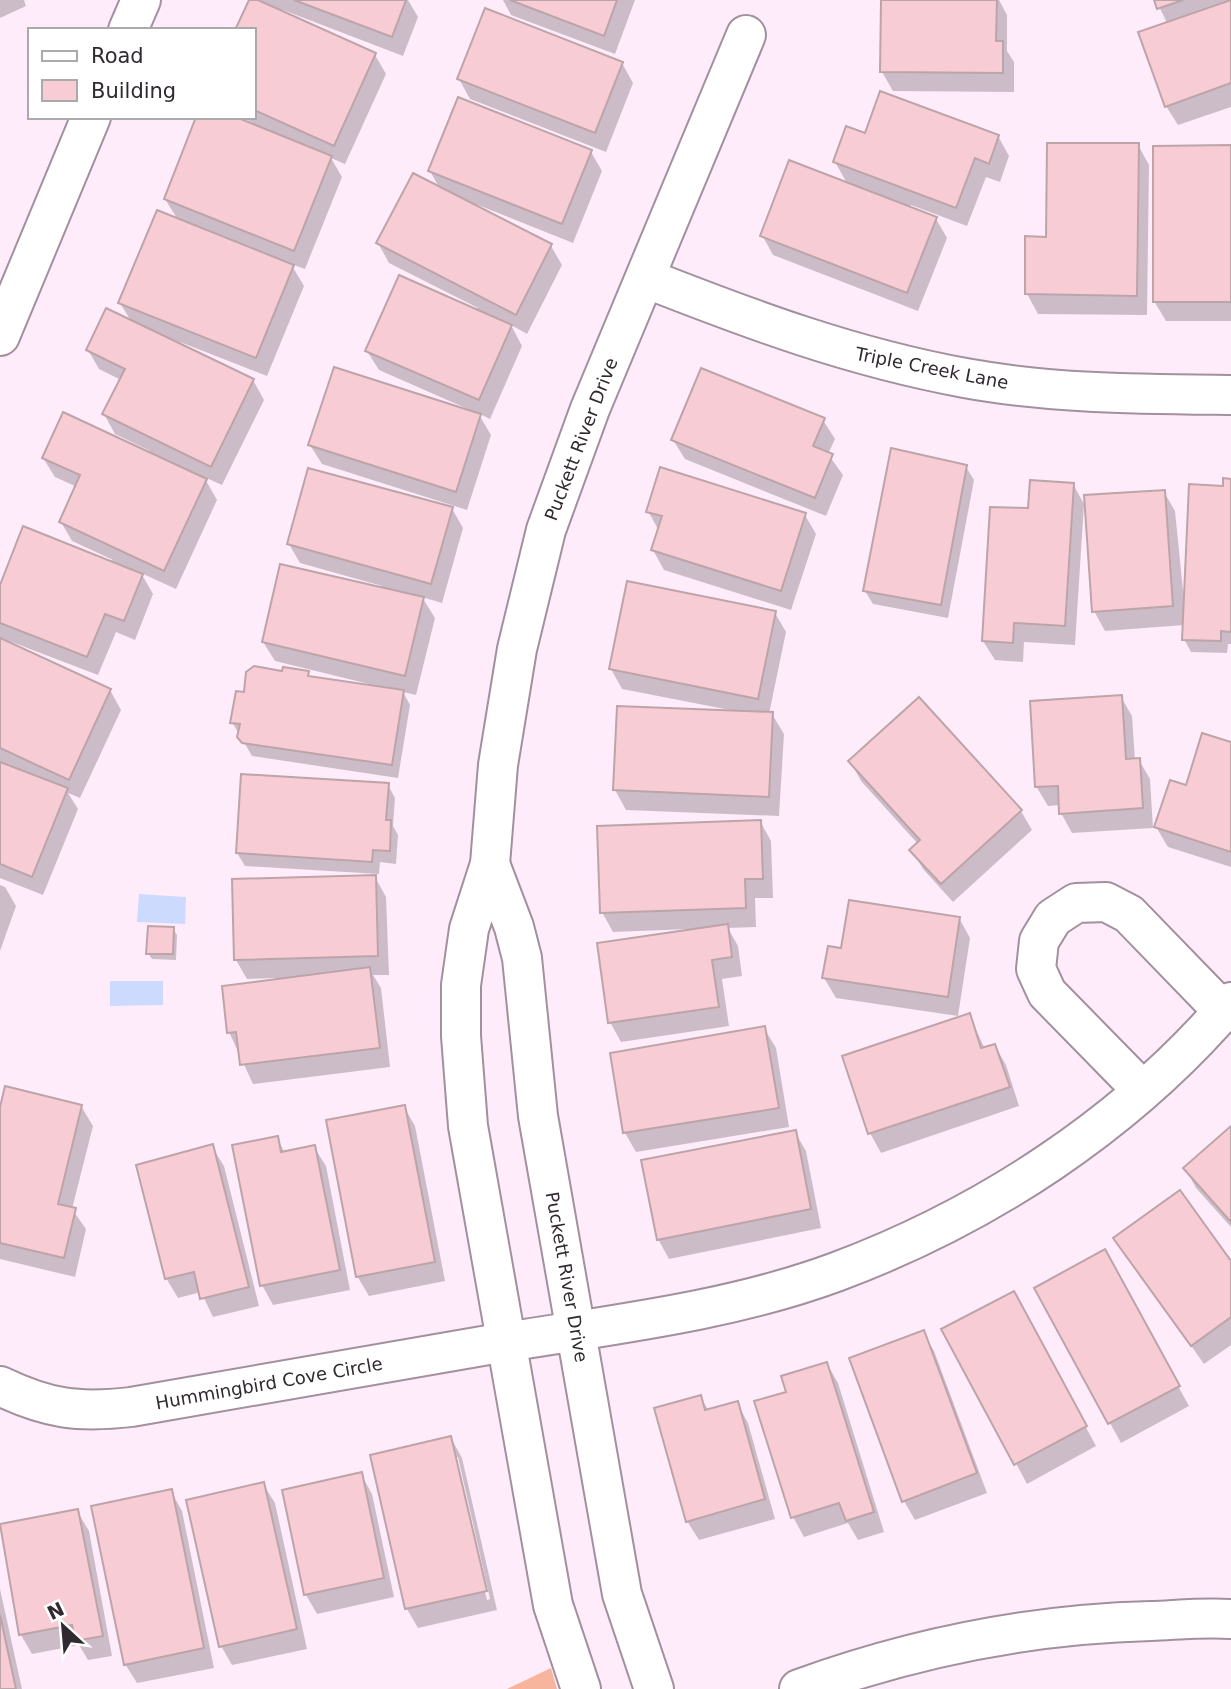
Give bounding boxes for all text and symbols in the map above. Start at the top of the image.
legend [28,28,256,119]
text: Road [91,44,144,68]
text: Building [91,79,176,103]
street label: Triple Creek Lane [853,343,1010,393]
street label: Puckett River Drive [540,355,622,523]
street label: Puckett River Drive [542,1190,592,1364]
street label: Hummingbird Cove Circle [154,1353,384,1413]
north arrow [28,1591,98,1661]
text: N [44,1597,68,1624]

